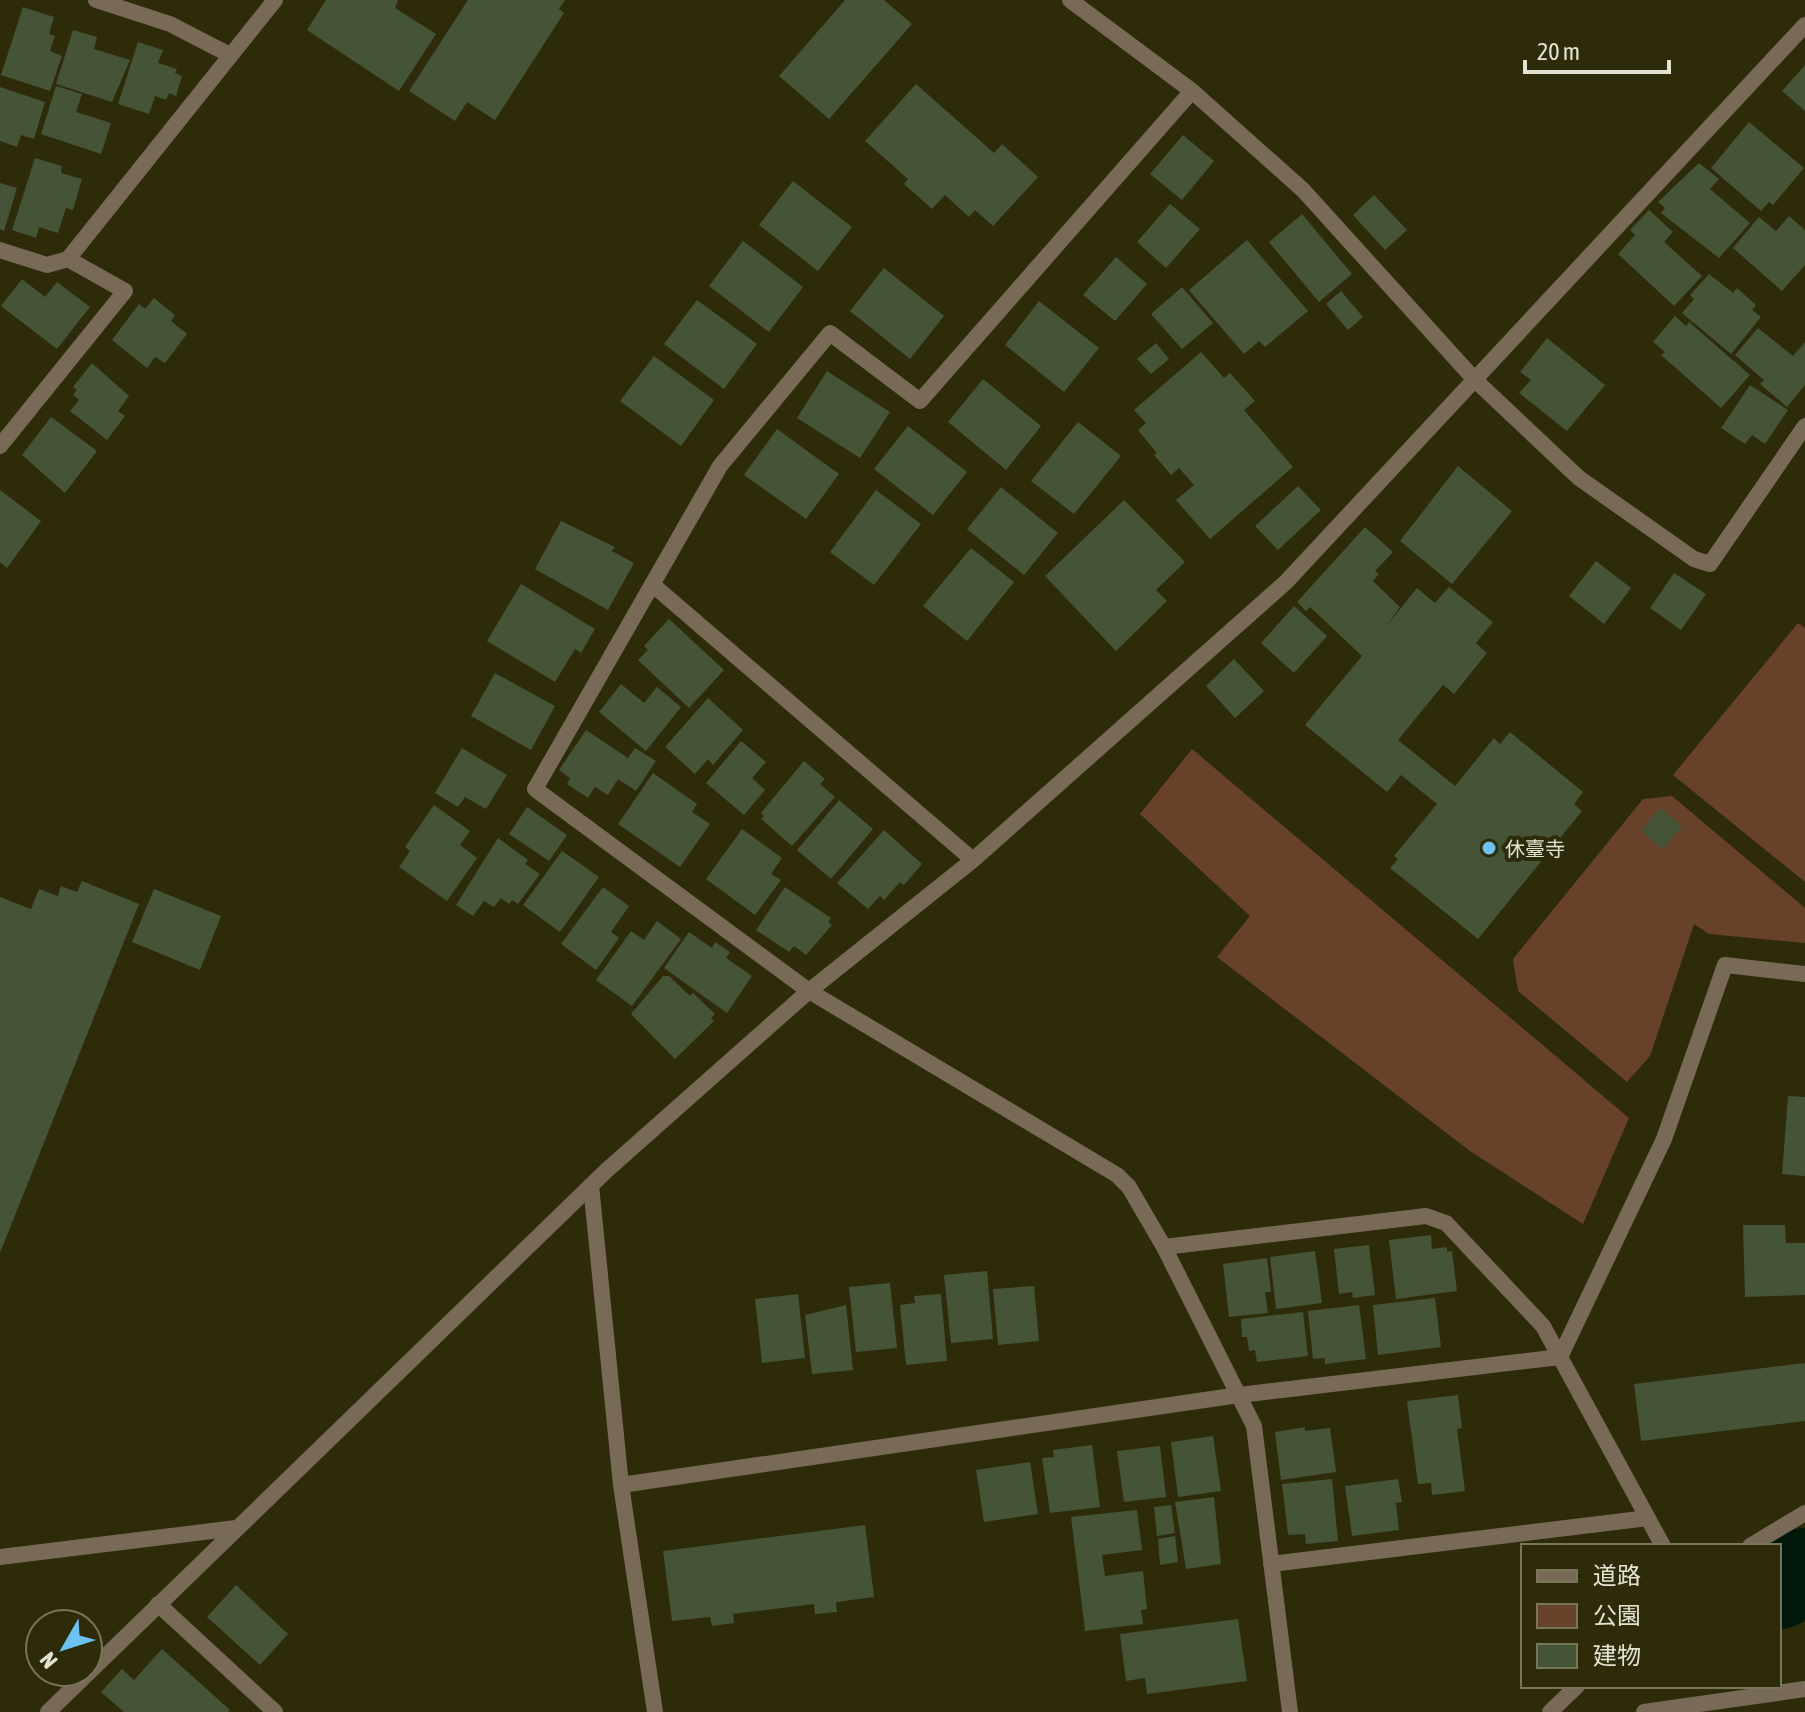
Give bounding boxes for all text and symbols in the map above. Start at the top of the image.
scale bar [1525,24,1669,74]
text: 20 m [1537,38,1580,65]
place label: 休臺寺 [1505,837,1565,860]
marker: 休臺寺 [1480,839,1498,857]
legend [1521,1544,1781,1688]
text: 道路 [1593,1562,1641,1589]
text: 公園 [1593,1602,1641,1629]
north arrow [24,1608,104,1688]
text: 建物 [1593,1642,1641,1669]
text: N [34,1647,63,1674]

